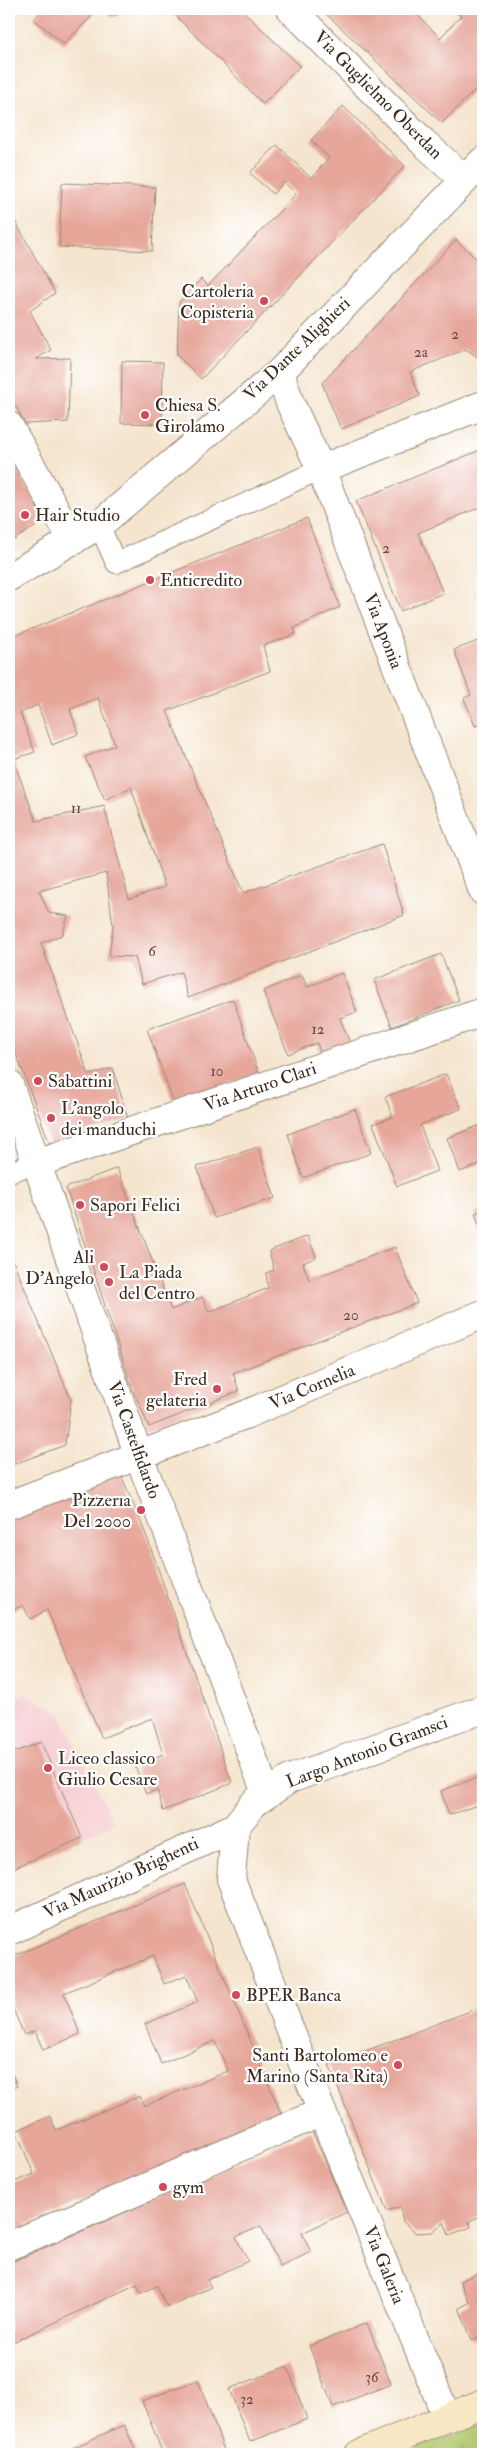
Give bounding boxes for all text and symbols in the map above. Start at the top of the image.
street label: Via Guglielmo Oberdan [309,26,447,164]
place label: Cartoleria Copisteria [180,280,255,324]
street label: Via Dante Alighieri [239,292,355,406]
marker: Cartoleria Copisteria [258,295,270,307]
house number: 2 [451,325,459,344]
house number: 2a [414,343,429,362]
place label: Chiesa S. Girolamo [155,394,225,438]
marker: Chiesa S. Girolamo [139,409,151,421]
place label: Hair Studio [35,504,120,527]
marker: Hair Studio [19,509,31,521]
house number: 2 [382,539,390,558]
place label: Enticredito [160,569,242,592]
marker: Enticredito [144,574,156,586]
street label: Via Aponia [358,590,408,673]
house number: 11 [71,799,81,818]
house number: 6 [148,942,157,961]
house number: 12 [312,1020,325,1039]
street label: Via Arturo Clari [201,1057,320,1117]
house number: 10 [211,1062,223,1081]
place label: Sabattini [48,1070,112,1093]
marker: Sabattini [32,1075,44,1087]
place label: L'angolo dei manduchi [61,1097,156,1141]
marker: L'angolo dei manduchi [45,1112,57,1124]
place label: Sapori Felici [90,1194,180,1217]
marker: Sapori Felici [74,1199,86,1211]
place label: Ali D'Angelo [25,1246,94,1290]
marker: Ali D'Angelo [98,1261,110,1273]
place label: La Piada del Centro [119,1261,195,1305]
marker: La Piada del Centro [103,1276,115,1288]
house number: 20 [343,1306,359,1325]
street label: Via Cornelia [266,1358,359,1415]
place label: Fred gelateria [146,1368,208,1412]
street label: Via Castelfidardo [102,1378,166,1502]
marker: Fred gelateria [211,1383,223,1395]
place label: Pizzerıa Del 2000 [64,1489,132,1533]
marker: Pizzerıa Del 2000 [135,1504,147,1516]
street label: Largo Antonio Gramsci [283,1710,451,1793]
place label: Liceo classico Giulio Cesare [58,1747,158,1791]
marker: Liceo classico Giulio Cesare [42,1762,54,1774]
street label: Via Maurizio Brighenti [40,1832,203,1924]
place label: BPER Banca [246,1984,342,2007]
marker: BPER Banca [230,1989,242,2001]
place label: Santi Bartolomeo e Marino (Santa Rita) [246,2044,388,2088]
marker: Santi Bartolomeo e Marino (Santa Rita) [392,2059,404,2071]
place label: gym [173,2176,204,2199]
marker: gym [157,2181,169,2193]
street label: Via Galeria [358,2223,410,2308]
house number: 36 [365,2368,380,2387]
house number: 32 [240,2390,254,2409]

